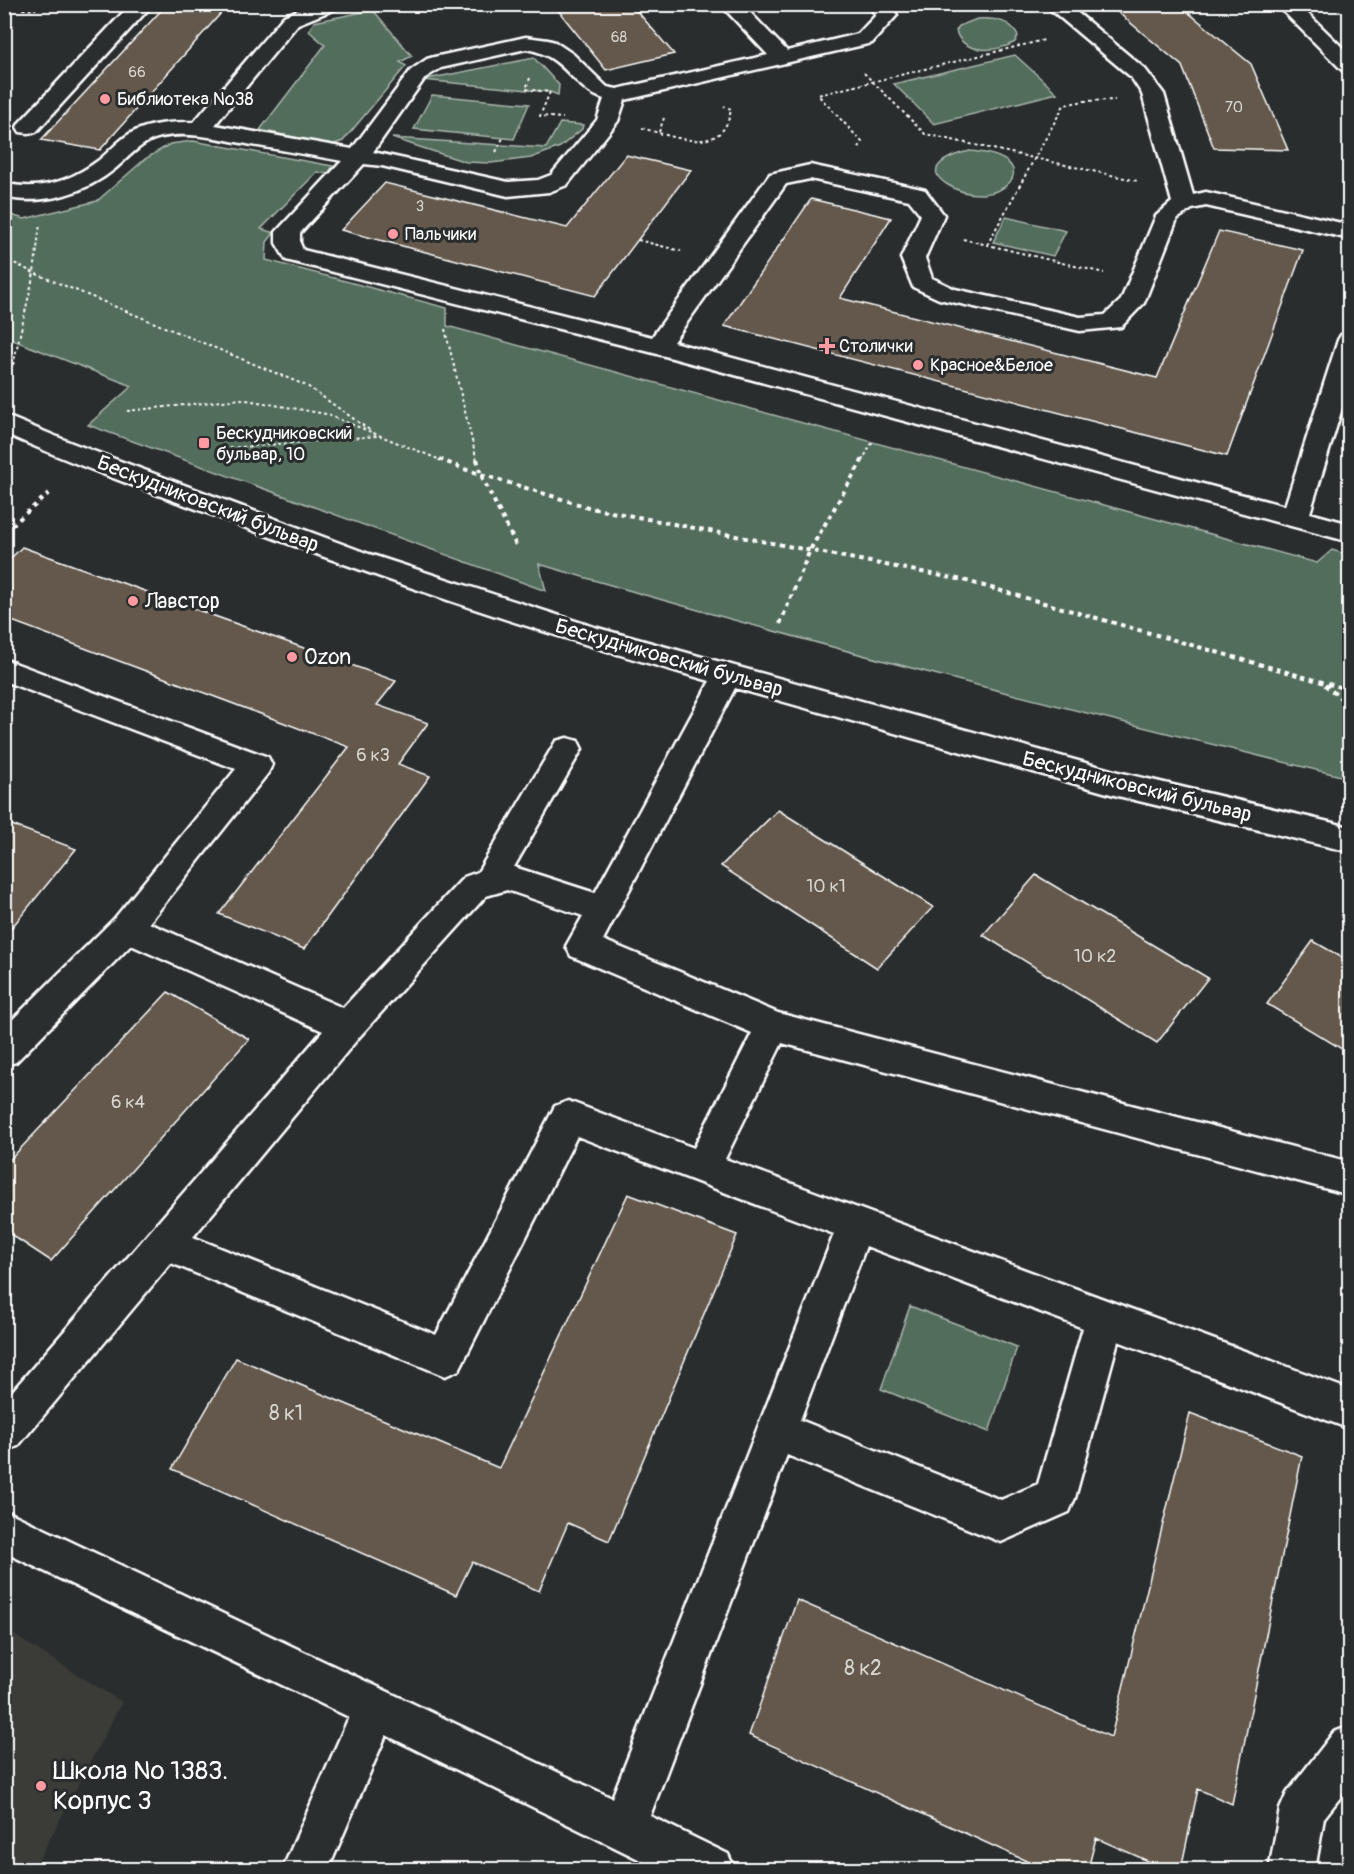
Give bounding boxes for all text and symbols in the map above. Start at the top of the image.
house number: 68 [611,28,628,47]
house number: 66 [128,63,146,82]
place label: Библиотека №38 [117,88,254,111]
marker: Библиотека №38 [98,92,112,106]
house number: 70 [1225,98,1243,117]
house number: 3 [416,197,424,216]
place label: Пальчики [405,223,476,246]
marker: Пальчики [386,227,400,241]
place label: Столички [839,335,913,358]
marker: Столички [820,339,834,353]
place label: Красное&Белое [930,354,1053,377]
marker: Красное&Белое [911,358,925,372]
place label: Бескудниковский бульвар, 10 [216,422,352,466]
marker: Бескудниковский бульвар, 10 [197,436,211,450]
street label: Бескудниковский бульвар [93,449,323,559]
place label: Лавстор [144,588,220,615]
marker: Лавстор [126,594,140,608]
street label: Бескудниковский бульвар [552,613,786,703]
place label: Ozon [304,644,351,671]
marker: Ozon [285,650,299,664]
house number: 6 к3 [356,744,390,767]
street label: Бескудниковский бульвар [1019,745,1255,829]
house number: 10 к1 [806,875,846,898]
house number: 10 к2 [1074,945,1116,968]
house number: 6 к4 [111,1091,146,1114]
house number: 8 к1 [269,1400,303,1427]
house number: 8 к2 [844,1655,882,1682]
place label: Школа № 1383. Корпус 3 [53,1755,228,1817]
marker: Школа № 1383. Корпус 3 [34,1779,48,1793]

